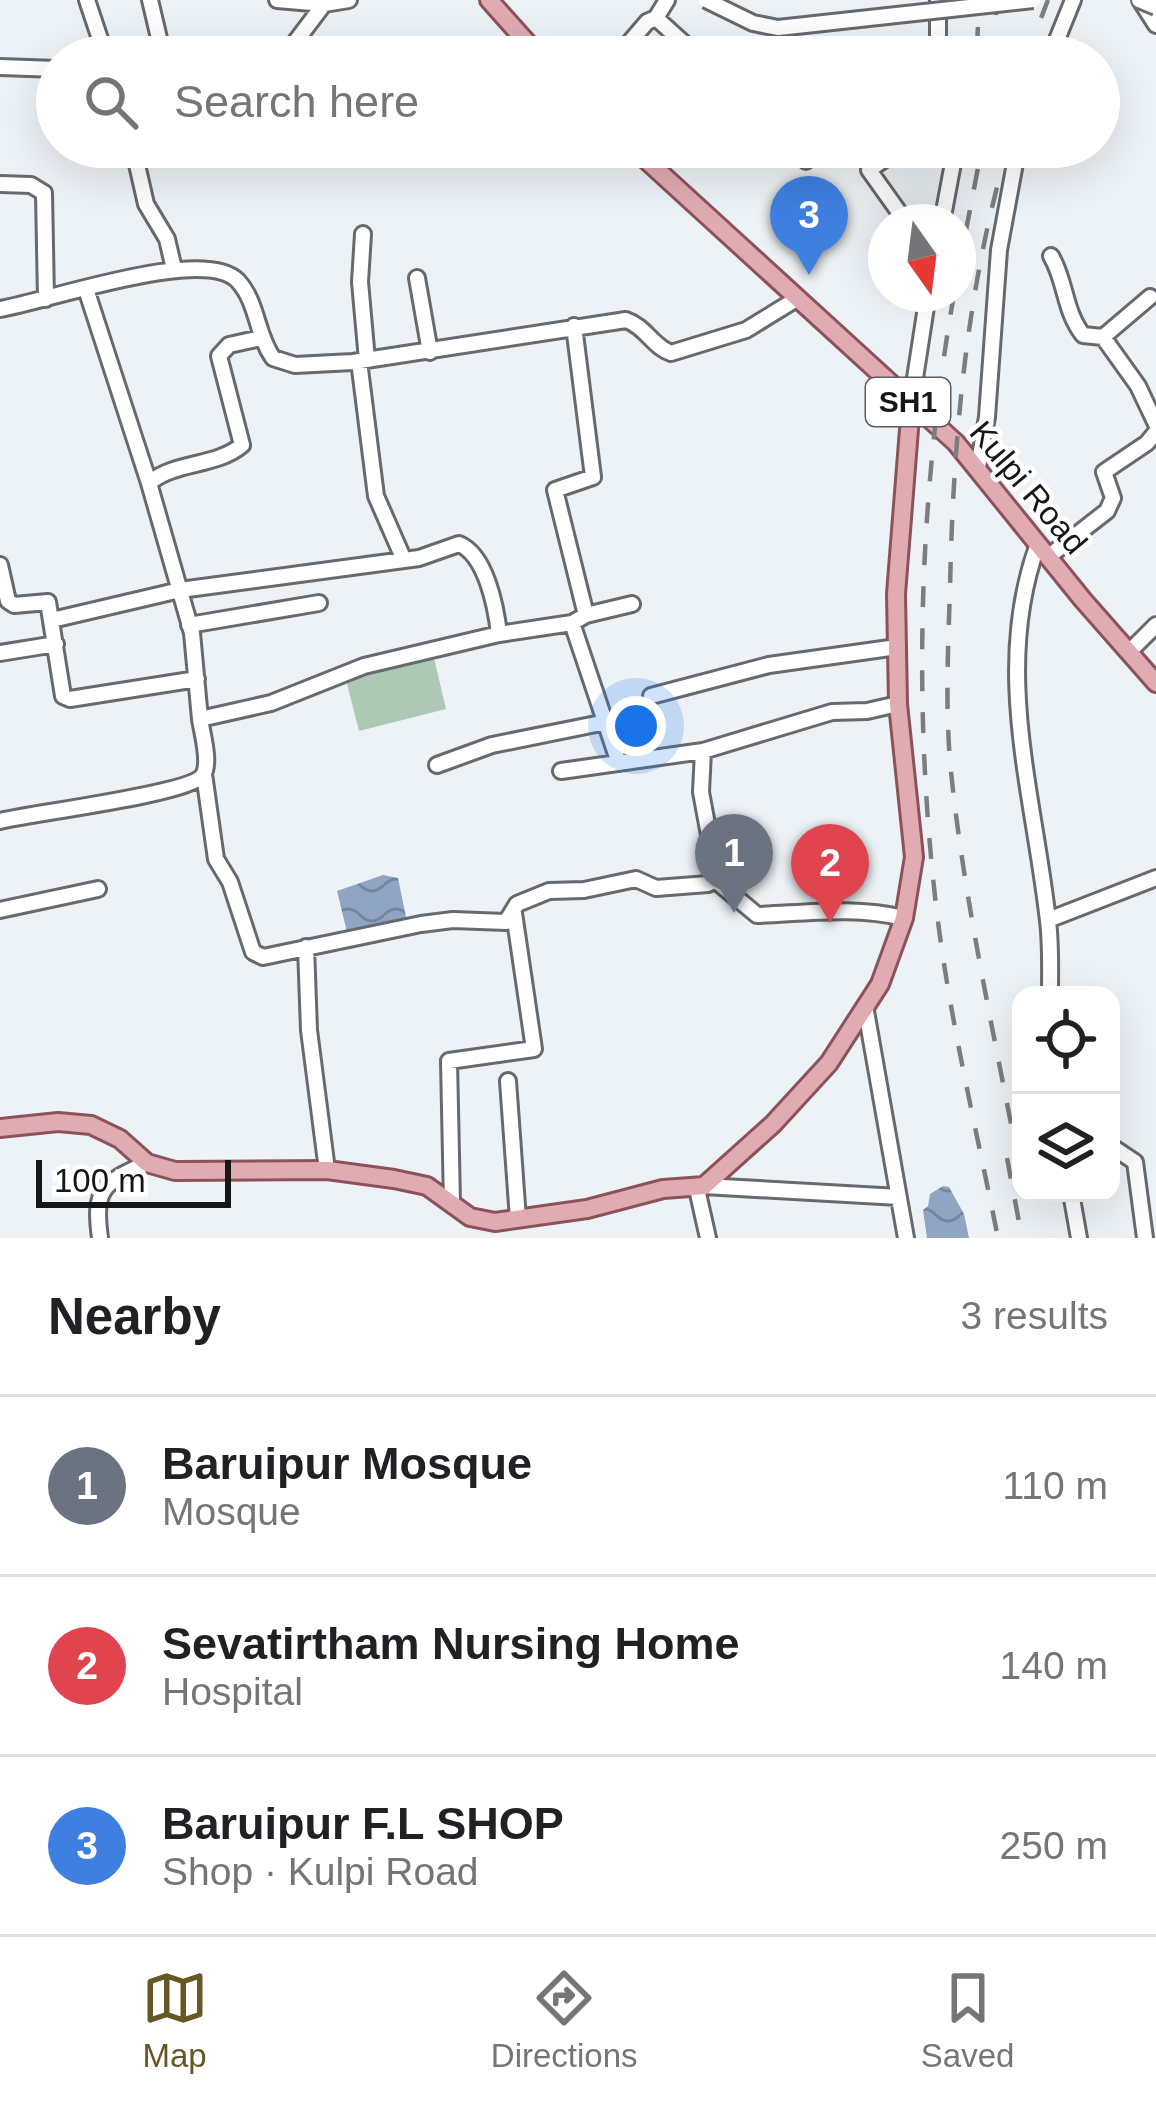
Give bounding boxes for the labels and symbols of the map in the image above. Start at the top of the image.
pin: 3 [770,176,848,275]
north arrow [868,204,976,312]
road number: SH1 [866,378,950,426]
street label: Kulpi Road [963,414,1095,561]
your location [606,696,666,756]
pin: 1 [695,814,773,913]
pin: 2 [791,824,869,923]
scale bar [36,1154,231,1207]

